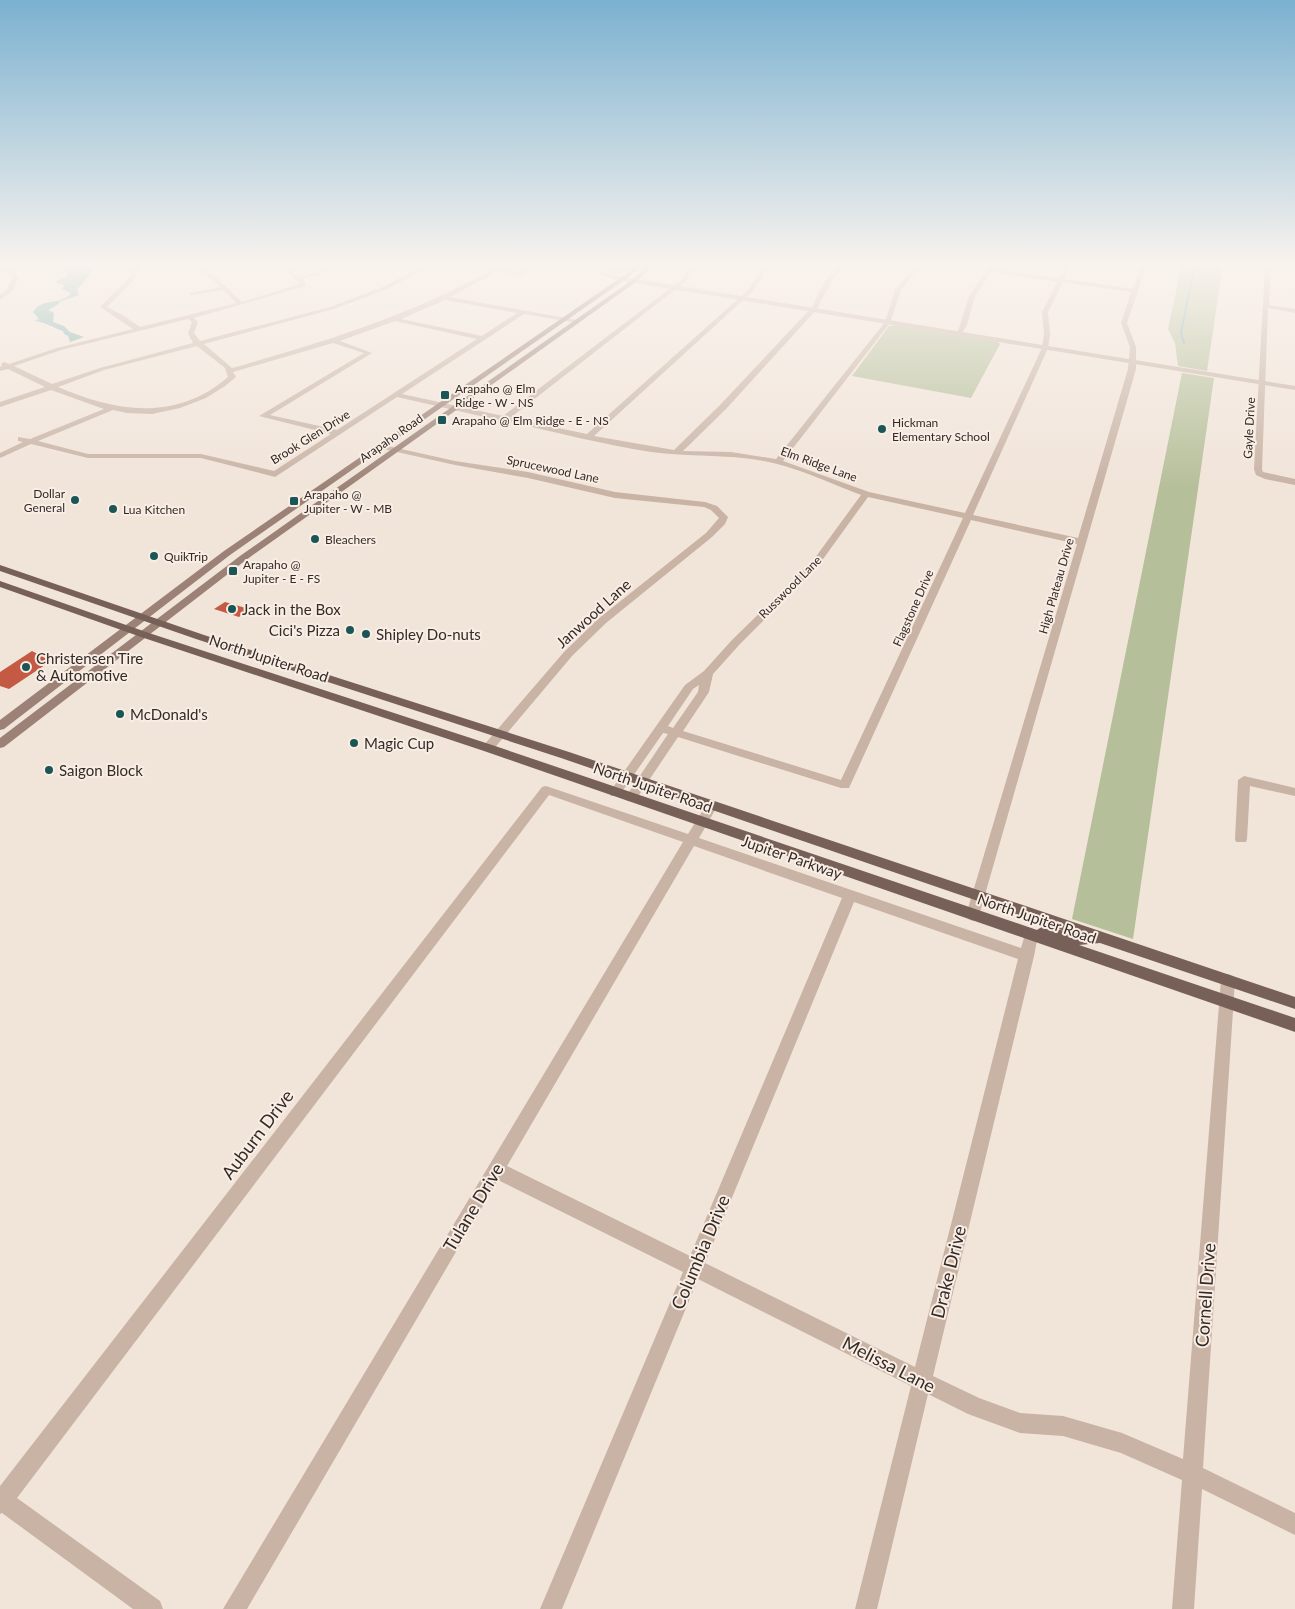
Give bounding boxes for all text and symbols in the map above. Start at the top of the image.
place label: Arapaho @ Elm Ridge - W - NS [455,381,535,410]
marker: Arapaho @ Elm Ridge - W - NS [439,389,451,401]
street label: Gayle Drive [1240,397,1258,459]
street label: Brook Glen Drive [268,407,352,467]
street label: Arapaho Road [356,411,426,465]
place label: Arapaho @ Elm Ridge - E - NS [452,413,609,428]
marker: Arapaho @ Elm Ridge - E - NS [436,414,448,426]
place label: Hickman Elementary School [892,415,990,444]
marker: Hickman Elementary School [876,423,888,435]
street label: Elm Ridge Lane [779,443,859,485]
street label: Sprucewood Lane [505,452,601,486]
place label: Dollar General [24,486,66,515]
place label: Arapaho @ Jupiter - W - MB [304,487,392,516]
marker: Dollar General [69,494,81,506]
marker: Arapaho @ Jupiter - W - MB [288,495,300,507]
place label: Lua Kitchen [123,502,185,517]
marker: Lua Kitchen [107,503,119,515]
place label: Bleachers [325,532,376,547]
marker: Bleachers [309,533,321,545]
street label: High Plateau Drive [1035,536,1077,636]
place label: QuikTrip [164,549,208,564]
marker: QuikTrip [148,550,160,562]
street label: Russwood Lane [756,553,824,621]
place label: Arapaho @ Jupiter - E - FS [243,557,320,586]
marker: Arapaho @ Jupiter - E - FS [227,565,239,577]
street label: Flagstone Drive [889,567,937,649]
street label: Janwood Lane [552,575,634,651]
place label: Jack in the Box [242,600,341,618]
marker: Jack in the Box [226,603,238,615]
place label: Cici's Pizza [269,621,340,639]
marker: Cici's Pizza [344,624,356,636]
place label: Shipley Do-nuts [376,625,481,643]
marker: Shipley Do-nuts [360,628,372,640]
street label: North Jupiter Road [207,630,331,686]
place label: Christensen Tire & Automotive [36,649,143,684]
marker: Christensen Tire & Automotive [20,661,32,673]
place label: McDonald's [130,705,208,723]
marker: McDonald's [114,708,126,720]
place label: Magic Cup [364,734,434,752]
marker: Magic Cup [348,737,360,749]
street label: North Jupiter Road [591,758,715,816]
place label: Saigon Block [59,761,143,779]
marker: Saigon Block [43,764,55,776]
street label: Jupiter Parkway [740,831,845,883]
street label: North Jupiter Road [975,889,1099,947]
street label: Auburn Drive [216,1085,298,1183]
street label: Tulane Drive [438,1159,508,1255]
street label: Columbia Drive [666,1192,734,1312]
street label: Drake Drive [926,1223,970,1321]
street label: Cornell Drive [1190,1242,1220,1348]
street label: Melissa Lane [839,1331,939,1397]

